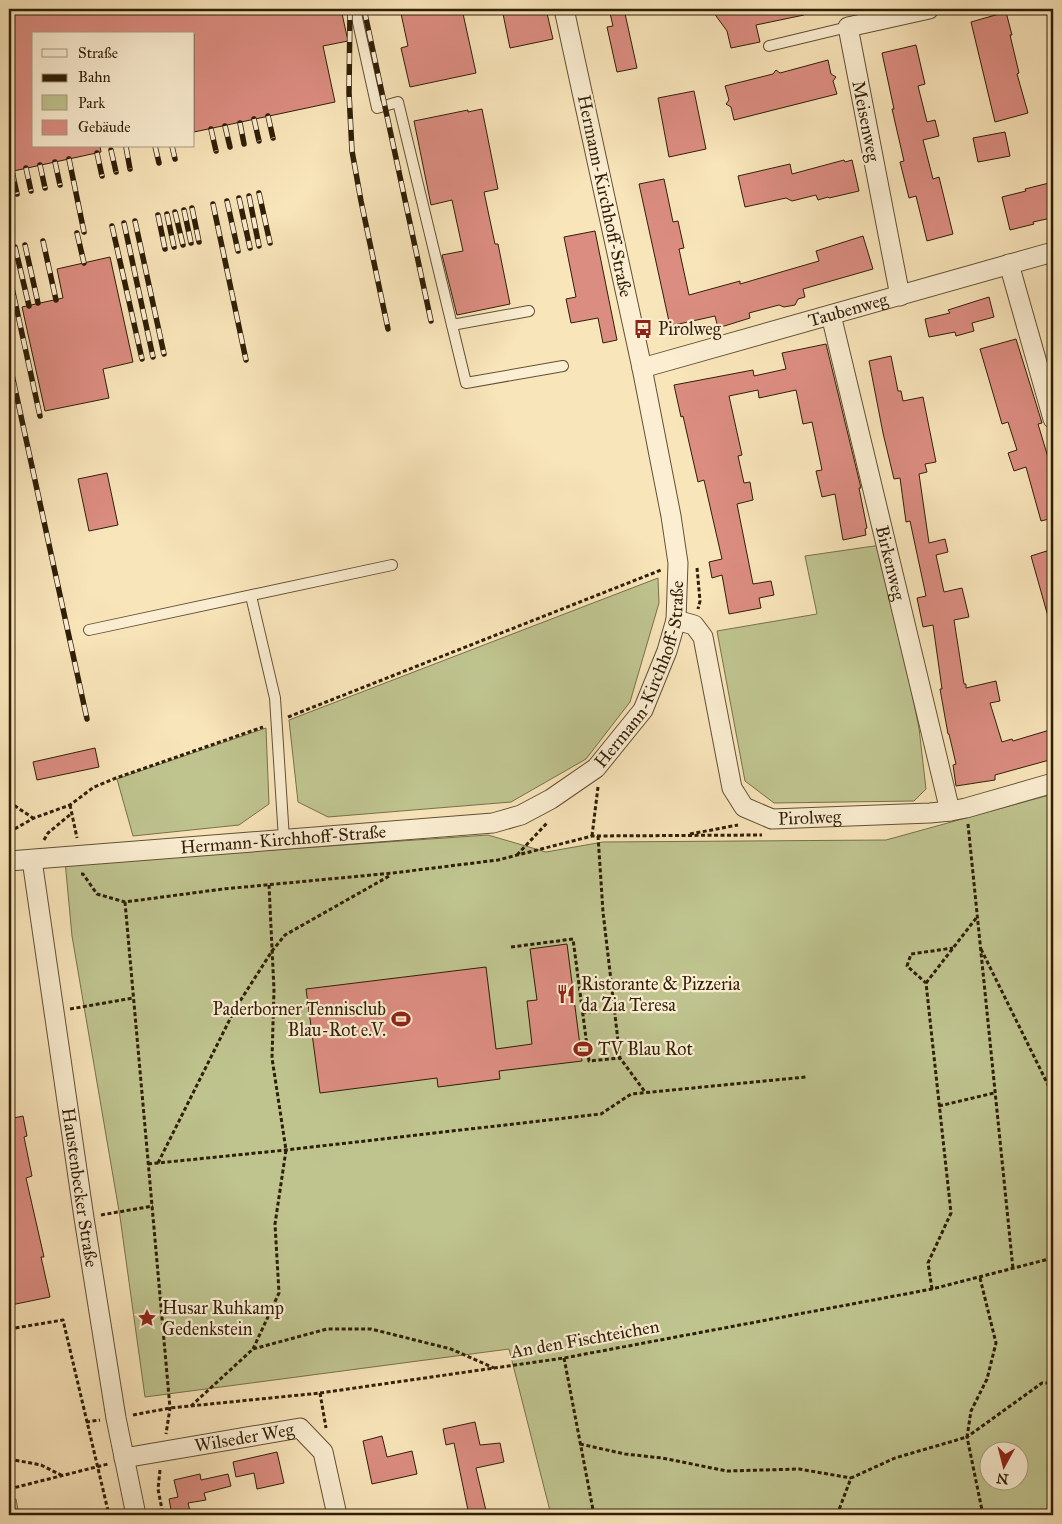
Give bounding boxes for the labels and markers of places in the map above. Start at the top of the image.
bus stop icon: Pirolweg [632,318,654,340]
place label: Pirolweg [658,318,722,341]
place label: Ristorante & Pizzeria da Zia Teresa [581,973,741,1016]
restaurant icon: Ristorante & Pizzeria da Zia Teresa [555,983,577,1005]
place label: Paderborner Tennisclub Blau-Rot e.V. [213,998,386,1041]
sports icon: Paderborner Tennisclub Blau-Rot e.V. [390,1008,412,1030]
sports icon: TV Blau Rot [572,1038,594,1060]
place label: TV Blau Rot [598,1038,693,1060]
place label: Husar Ruhkamp Gedenkstein [162,1297,284,1340]
place icon: Husar Ruhkamp Gedenkstein [136,1307,158,1329]

